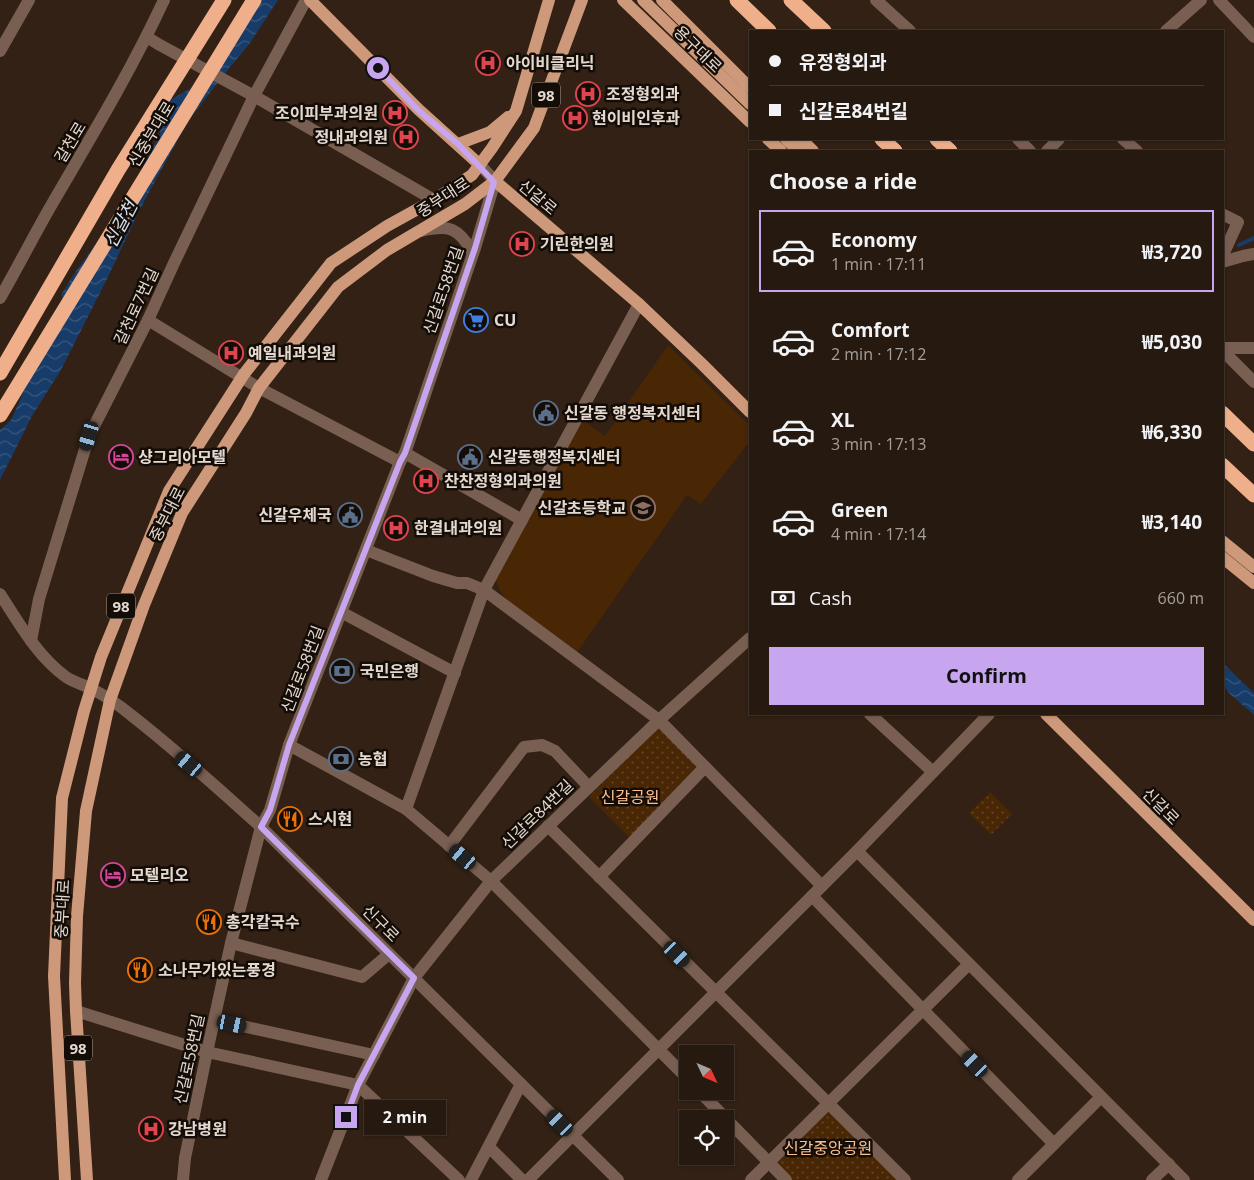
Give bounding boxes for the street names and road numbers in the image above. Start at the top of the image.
street label: 용구대로 [669,21,727,78]
road number: 98 [532,82,560,108]
street label: 신중부대로 [123,97,180,171]
street label: 갈천로 [49,117,91,167]
street label: 중부대로 [412,172,474,222]
street label: 신갈로 [514,174,562,220]
street label: 신갈로58번길 [418,243,468,337]
street label: 갈천로7번길 [109,264,163,348]
street label: 중부대로 [144,483,190,545]
road number: 98 [107,594,135,618]
street label: 신갈로58번길 [275,622,329,716]
street label: 신갈로84번길 [496,774,578,854]
street label: 신갈로 [1138,783,1185,830]
street label: 중부대로 [49,879,75,939]
street label: 신구로 [358,900,405,947]
street label: 신갈로58번길 [169,1012,209,1106]
road number: 98 [64,1036,92,1060]

